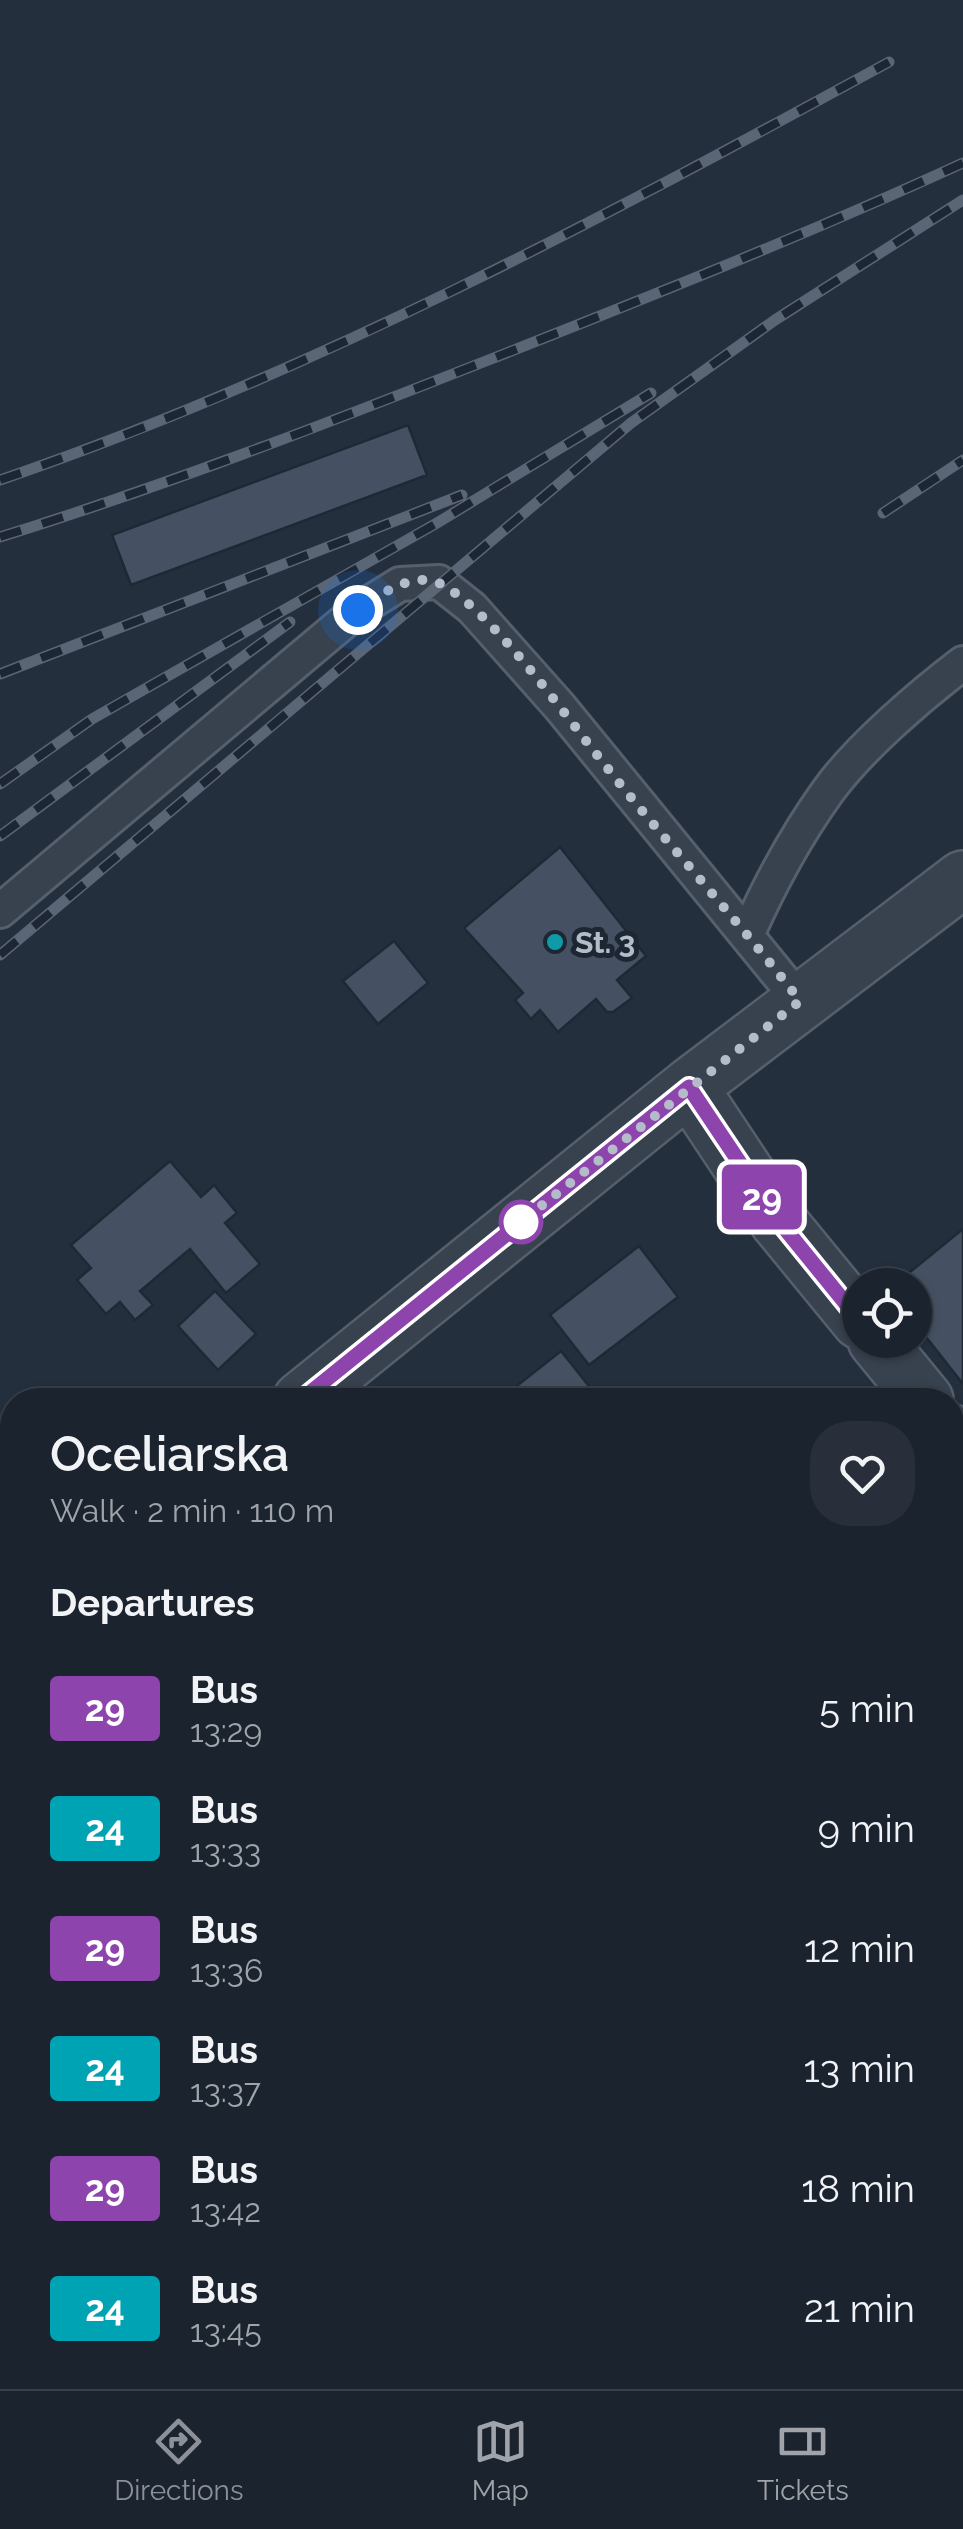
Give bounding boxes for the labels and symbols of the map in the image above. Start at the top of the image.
your location [333,585,383,635]
place label: St. 3 [575,925,635,960]
marker: St. 3 [544,931,566,953]
line badge: 29 [717,1164,807,1230]
unlabelled marker [500,1201,542,1243]

